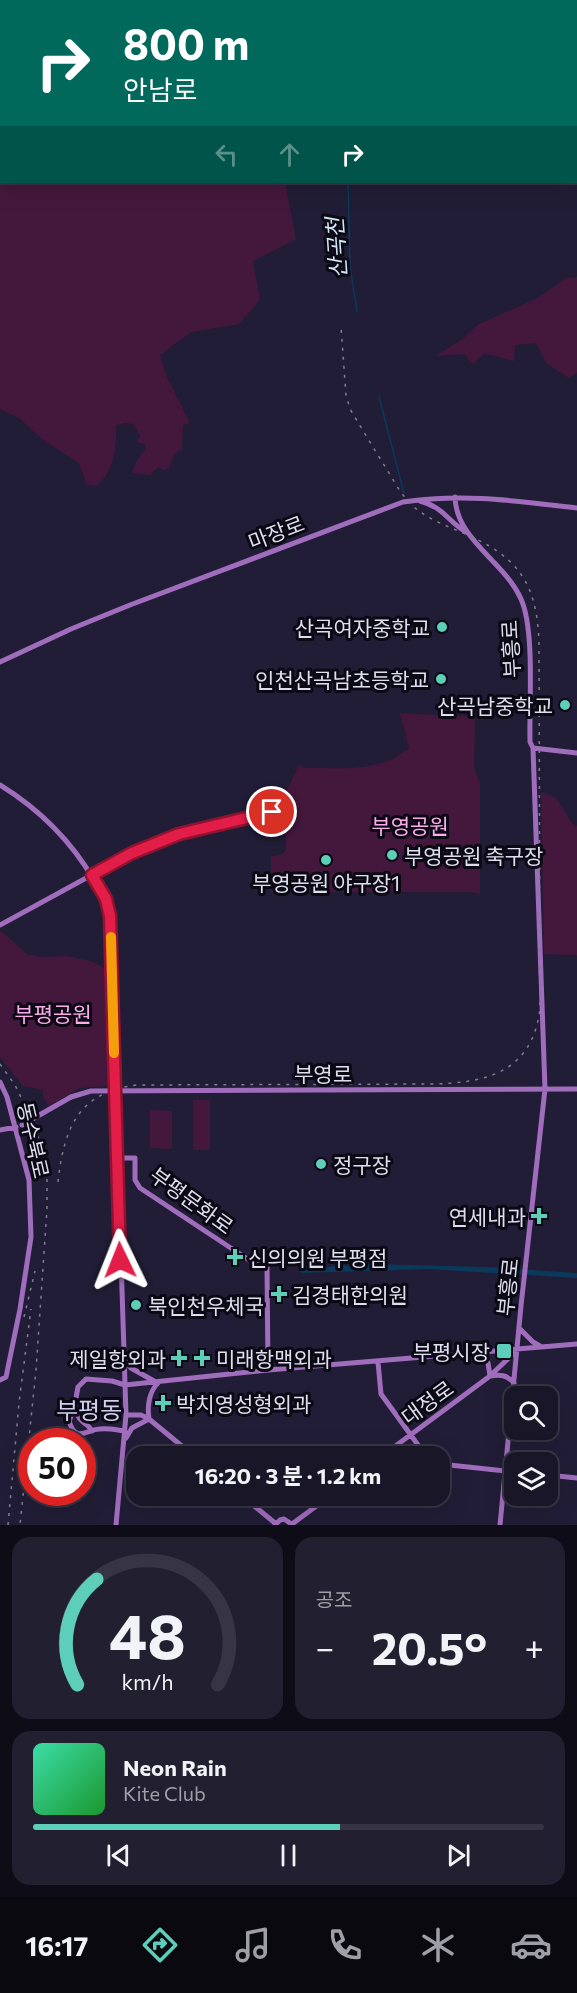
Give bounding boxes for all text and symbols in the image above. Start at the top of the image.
text: 800 m [123,17,249,69]
icon: right [24,24,102,102]
text: 안남로 [123,73,198,106]
icon: left [210,138,243,171]
icon: ahead [273,138,306,171]
icon: right [336,138,369,171]
water label: 산곡천 [320,214,352,279]
street label: 마장로 [244,510,308,554]
place label: 산곡여자중학교 [295,615,430,640]
street label: 부흥로 [496,619,524,679]
marker: 산곡여자중학교 [435,620,449,634]
place label: 인천산곡남초등학교 [255,667,429,692]
marker: 인천산곡남초등학교 [434,672,448,686]
place label: 산곡남중학교 [437,693,553,718]
marker: 산곡남중학교 [558,698,572,712]
pin [246,786,297,837]
icon: arrive [255,795,288,828]
park label: 부영공원 [371,813,449,838]
place label: 부영공원 축구장 [404,843,543,868]
marker: 부영공원 축구장 [385,848,399,862]
marker: 부영공원 야구장1 [319,853,333,867]
place label: 부영공원 야구장1 [252,870,400,895]
park label: 부평공원 [14,1001,92,1026]
street label: 부영로 [294,1061,352,1086]
street label: 동수북로 [13,1100,55,1180]
place label: 정구장 [333,1152,391,1177]
marker: 정구장 [314,1157,328,1171]
street label: 부평문화로 [146,1161,238,1239]
place label: 연세내과 [449,1204,526,1229]
marker: 연세내과 [530,1207,548,1225]
position arrow [88,1228,152,1292]
place label: 신의의원 부평점 [248,1245,387,1270]
marker: 신의의원 부평점 [226,1248,244,1266]
street label: 부흥로 [492,1257,522,1317]
place label: 김경태한의원 [292,1282,408,1307]
marker: 김경태한의원 [270,1285,288,1303]
place label: 북인천우체국 [148,1293,264,1318]
marker: 북인천우체국 [129,1298,143,1312]
place label: 부평시장 [413,1339,490,1364]
marker: 부평시장 [495,1342,513,1360]
place label: 제일항외과 [69,1346,166,1371]
place label: 미래항맥외과 [216,1346,332,1371]
marker: 제일항외과 [170,1349,188,1367]
marker: 미래항맥외과 [193,1349,211,1367]
street label: 대정로 [396,1375,458,1429]
map controls [504,1386,558,1506]
button: search [504,1386,558,1440]
place label: 박치영성형외과 [176,1391,311,1416]
marker: 박치영성형외과 [154,1394,172,1412]
district label: 부평동 [56,1395,122,1424]
speed limit sign: 50 [18,1428,96,1506]
button: layers [504,1452,558,1506]
text: 16:20 · 3 분 · 1.2 km [195,1462,381,1489]
text: 공조 [316,1587,352,1611]
text: 48 [109,1596,186,1672]
text: 20.5° [372,1619,487,1674]
text: − [316,1626,334,1667]
text: + [525,1626,544,1667]
text: km/h [121,1668,173,1694]
text: Neon Rain [123,1754,227,1781]
text: Kite Club [123,1781,206,1805]
icon: previous [102,1839,135,1872]
icon: pause [272,1839,305,1872]
icon: next [442,1839,475,1872]
icon: directions [139,1924,181,1966]
icon: music [232,1924,274,1966]
icon: phone [324,1924,366,1966]
icon: climate [417,1924,459,1966]
icon: car [510,1924,552,1966]
text: 16:17 [25,1929,88,1962]

